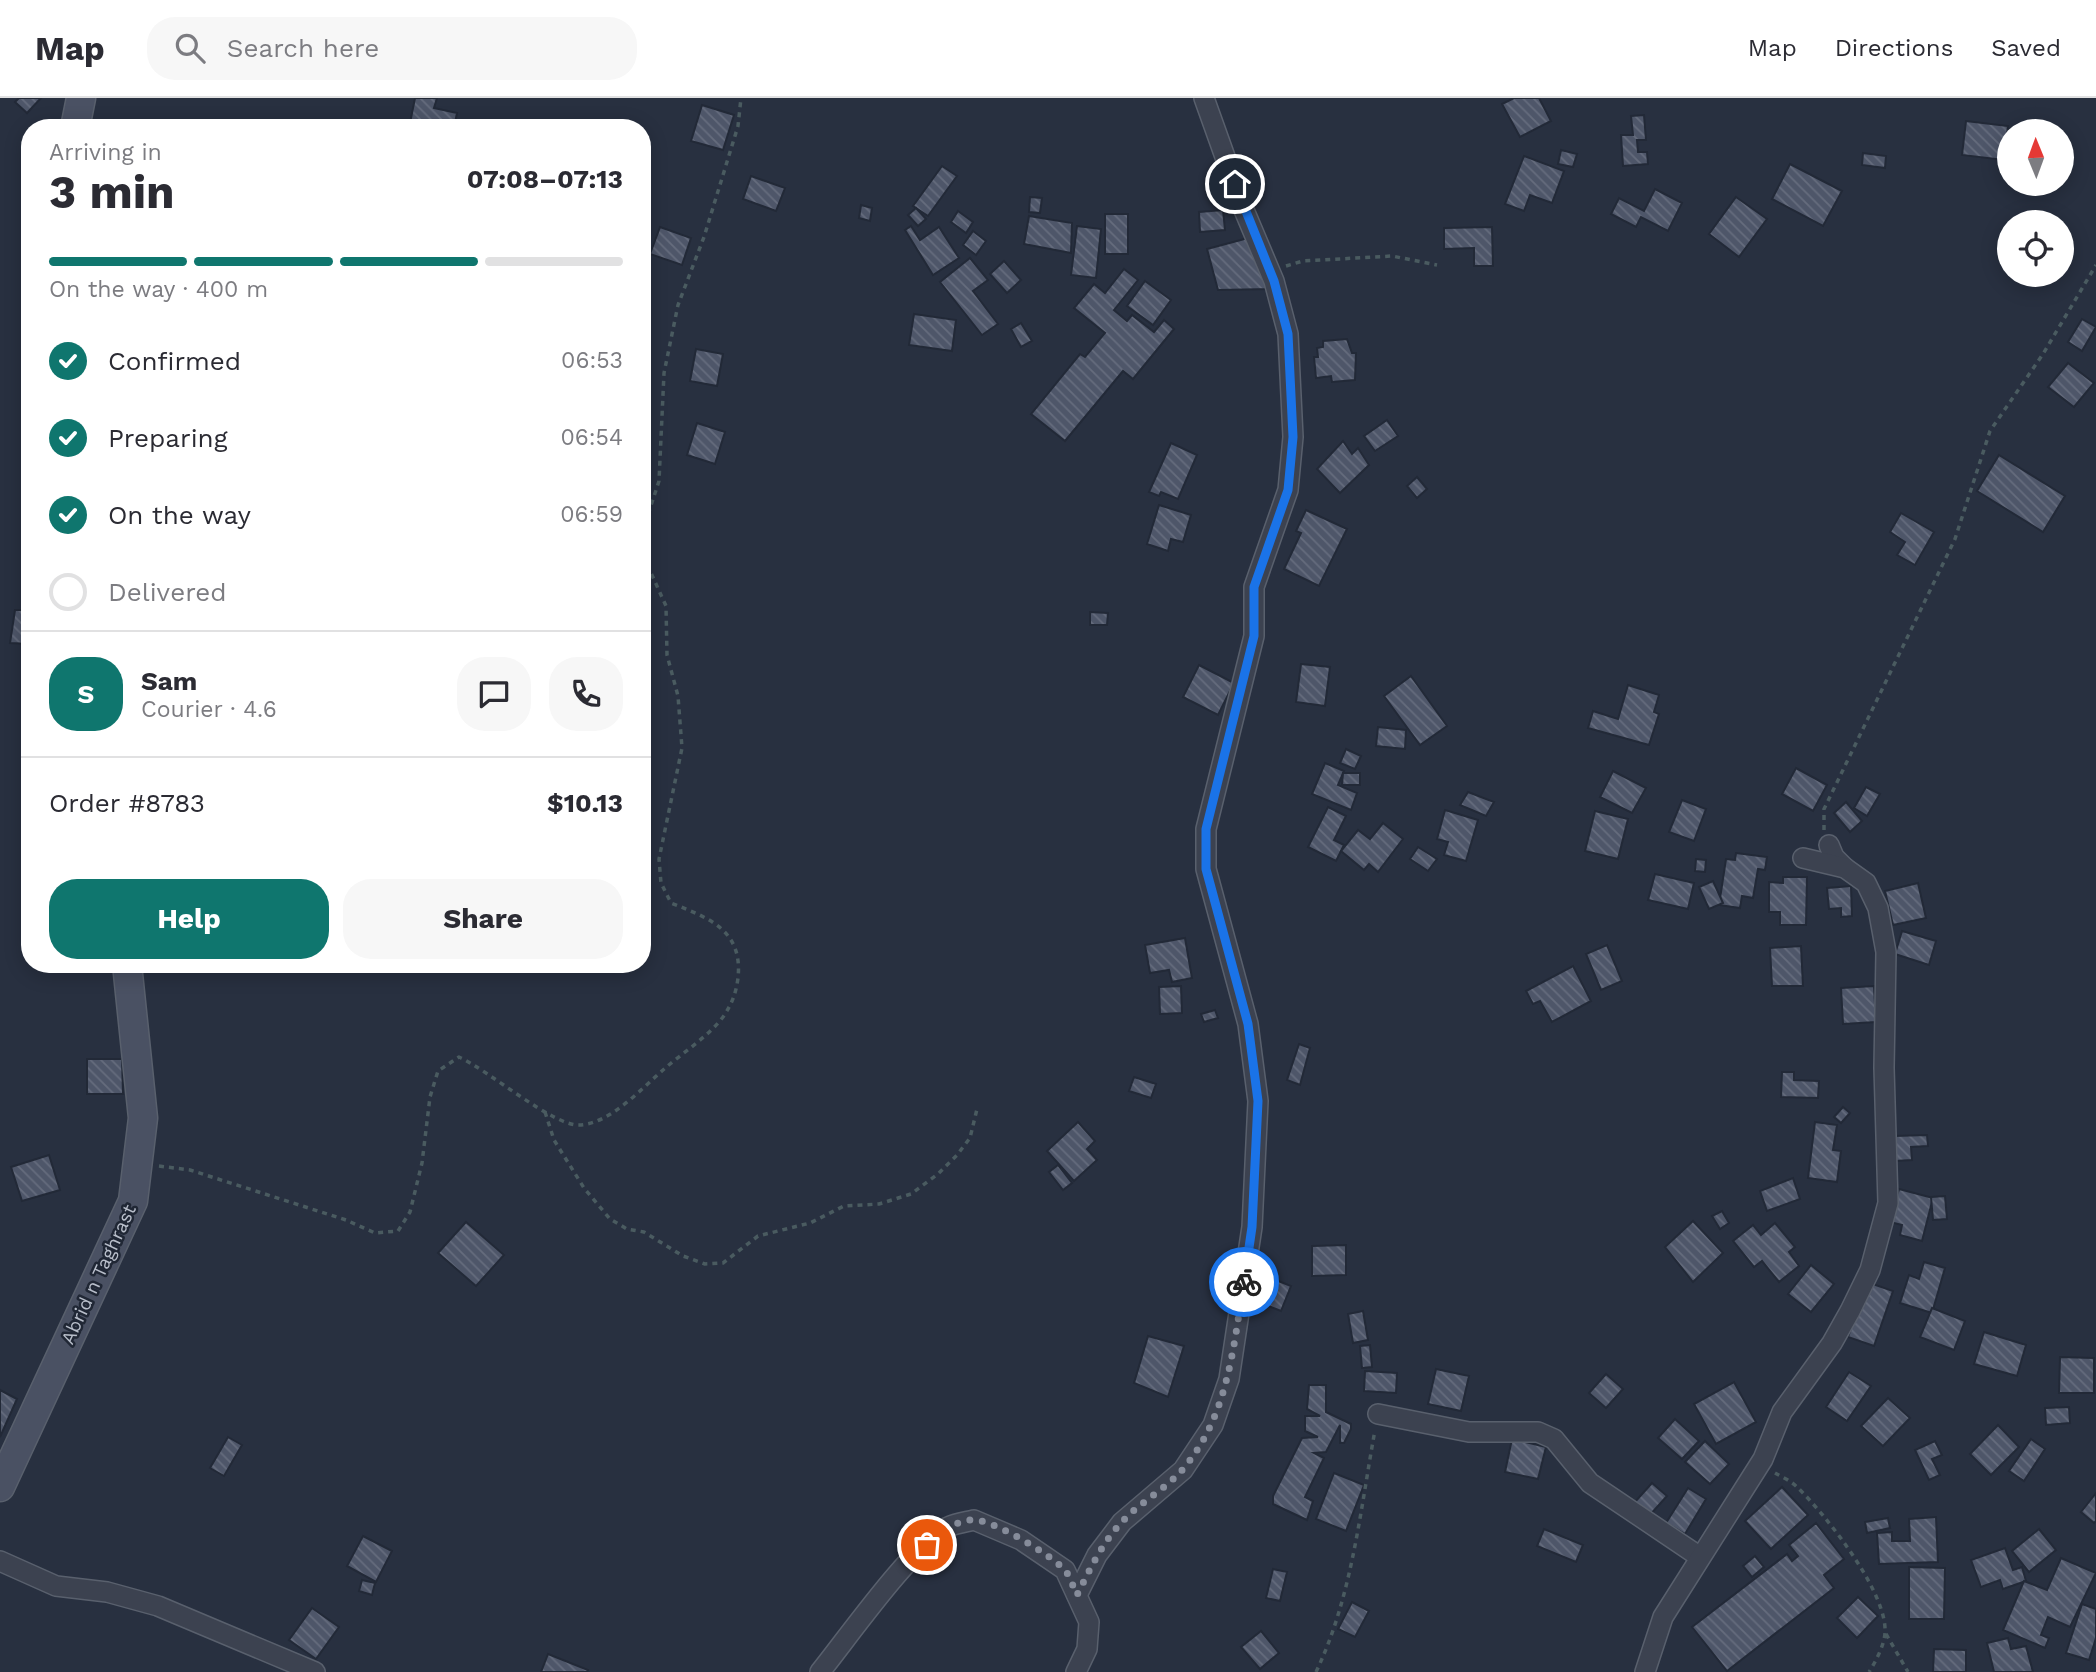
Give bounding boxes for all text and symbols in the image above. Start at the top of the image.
search box [147,17,637,80]
text: Map [35,29,105,68]
icon: search [171,29,209,67]
text: Search here [227,33,379,63]
text: Map [1748,34,1797,62]
text: Directions [1835,34,1953,62]
text: Saved [1991,34,2061,62]
north arrow [1997,119,2074,196]
map controls [1997,119,2074,287]
text: Arriving in [49,139,162,166]
pin [1205,154,1265,214]
text: 07:08–07:13 [467,164,623,194]
text: 3 min [49,165,175,219]
icon: home [1216,165,1254,203]
button: locate [1997,210,2074,287]
text: On the way · 400 m [49,276,268,303]
icon: check [49,342,87,380]
text: Confirmed [108,346,241,376]
text: 06:53 [561,347,623,374]
icon: check [49,419,87,457]
text: Preparing [108,423,228,453]
text: 06:54 [560,424,623,451]
icon: check [49,496,87,534]
text: On the way [108,500,251,530]
text: 06:59 [560,501,623,528]
text: Delivered [108,577,227,607]
button: chat [457,657,531,731]
button: phone [549,657,623,731]
text: Sam [141,666,197,696]
text: S [78,679,94,709]
text: Courier · 4.6 [141,696,277,723]
text: Order #8783 [49,788,205,818]
text: $10.13 [547,788,623,818]
button: Help [49,879,329,959]
button: Share [343,879,623,959]
street label: Abrid n Taghrast [56,1201,141,1348]
courier [1209,1247,1279,1317]
icon: bike [1225,1263,1263,1301]
pin [897,1515,957,1575]
icon: bag [908,1526,946,1564]

